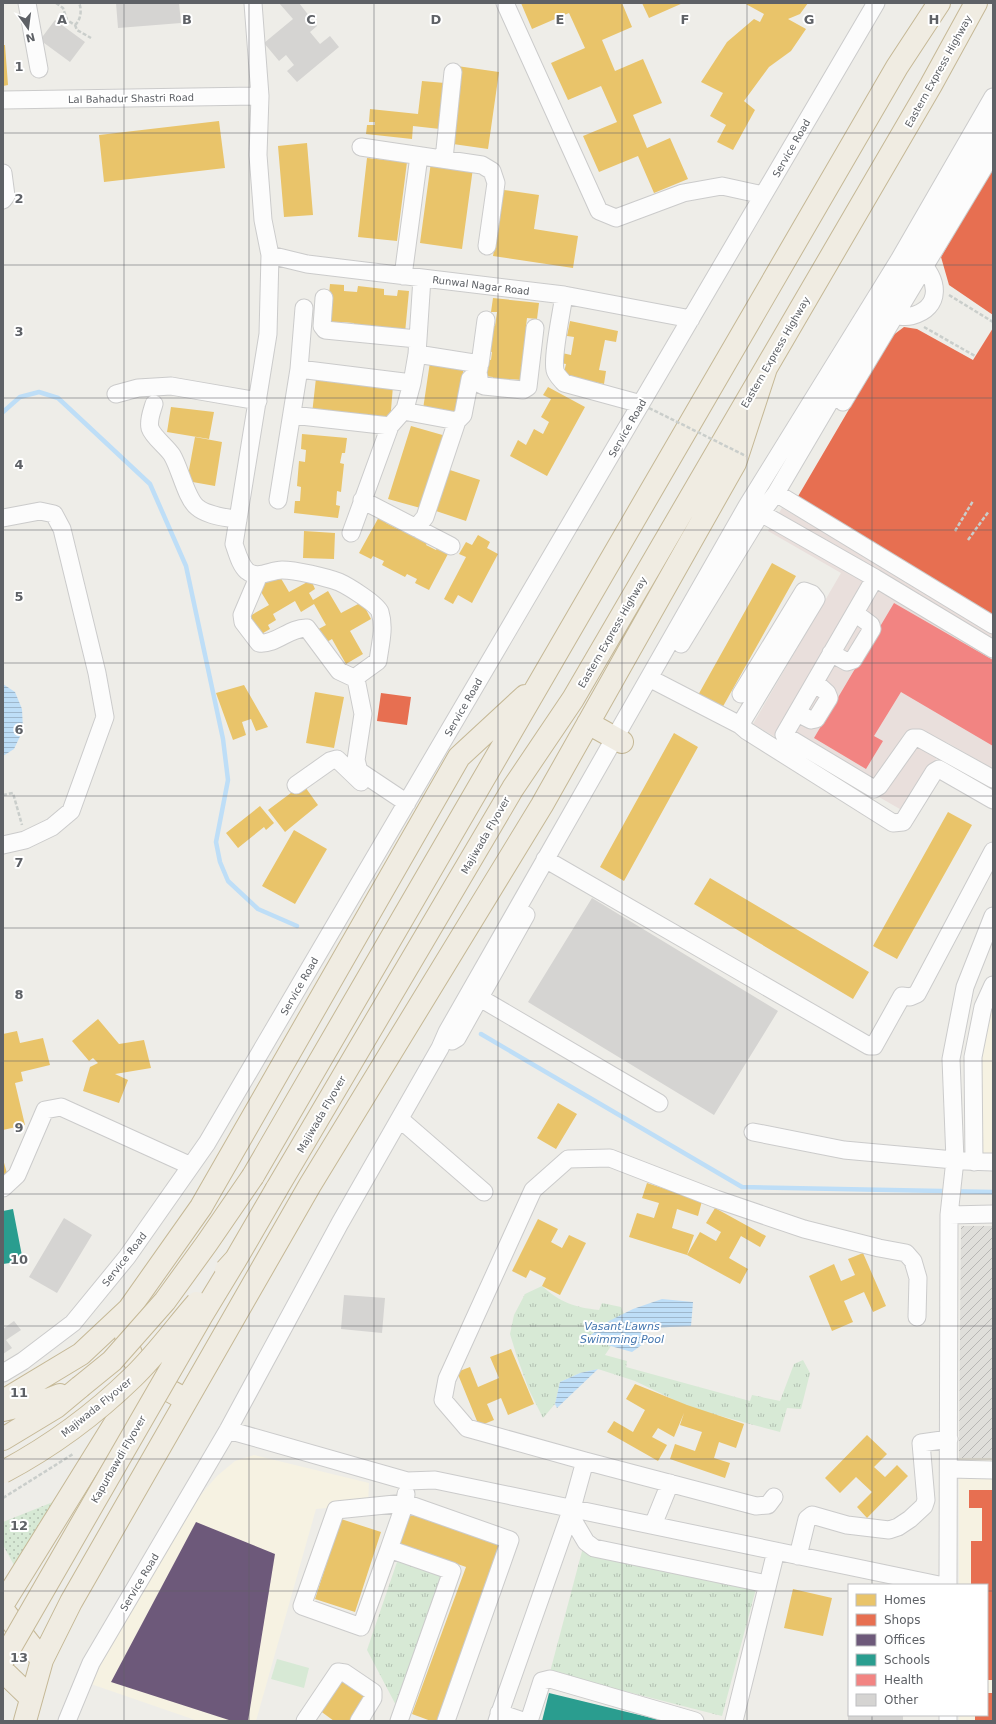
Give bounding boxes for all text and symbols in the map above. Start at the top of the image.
north arrow [8,8,48,48]
text: A [57,12,67,27]
text: B [182,12,192,27]
text: C [306,12,316,27]
text: D [431,12,442,27]
text: E [556,12,564,27]
text: F [681,12,689,27]
text: G [804,12,814,27]
street label: Eastern Express Highway [902,13,974,129]
text: N [24,30,36,45]
text: 1 [14,59,24,74]
street label: Lal Bahadur Shastri Road [68,92,194,105]
street label: Service Road [770,117,813,179]
text: 2 [14,191,24,206]
street label: Runwal Nagar Road [432,274,530,297]
street label: Eastern Express Highway [739,295,812,410]
text: 3 [14,324,24,339]
street label: Service Road [606,397,649,459]
text: 4 [14,457,24,472]
street label: Eastern Express Highway [576,575,649,690]
text: 5 [14,589,24,604]
street label: Service Road [442,676,485,738]
text: 6 [14,722,24,737]
street label: Majiwada Flyover [459,794,512,876]
text: 7 [14,855,24,870]
street label: Service Road [278,955,321,1017]
text: 8 [14,987,24,1002]
street label: Majiwada Flyover [295,1073,348,1155]
text: 9 [14,1120,24,1135]
street label: Service Road [100,1230,149,1288]
text: 10 [10,1252,28,1267]
water label: Vasant Lawns Swimming Pool [580,1320,664,1346]
street label: Majiwada Flyover [59,1375,134,1439]
text: 11 [10,1385,28,1400]
street label: Kapurbawdi Flyover [89,1413,148,1505]
text: 12 [10,1518,28,1533]
street label: Service Road [118,1551,161,1613]
legend [848,1584,988,1716]
text: Homes [884,1593,926,1607]
text: Shops [884,1613,920,1627]
text: Offices [884,1633,925,1647]
text: 13 [10,1650,28,1665]
text: Schools [884,1653,930,1667]
text: Health [884,1673,923,1687]
text: Other [884,1693,918,1707]

